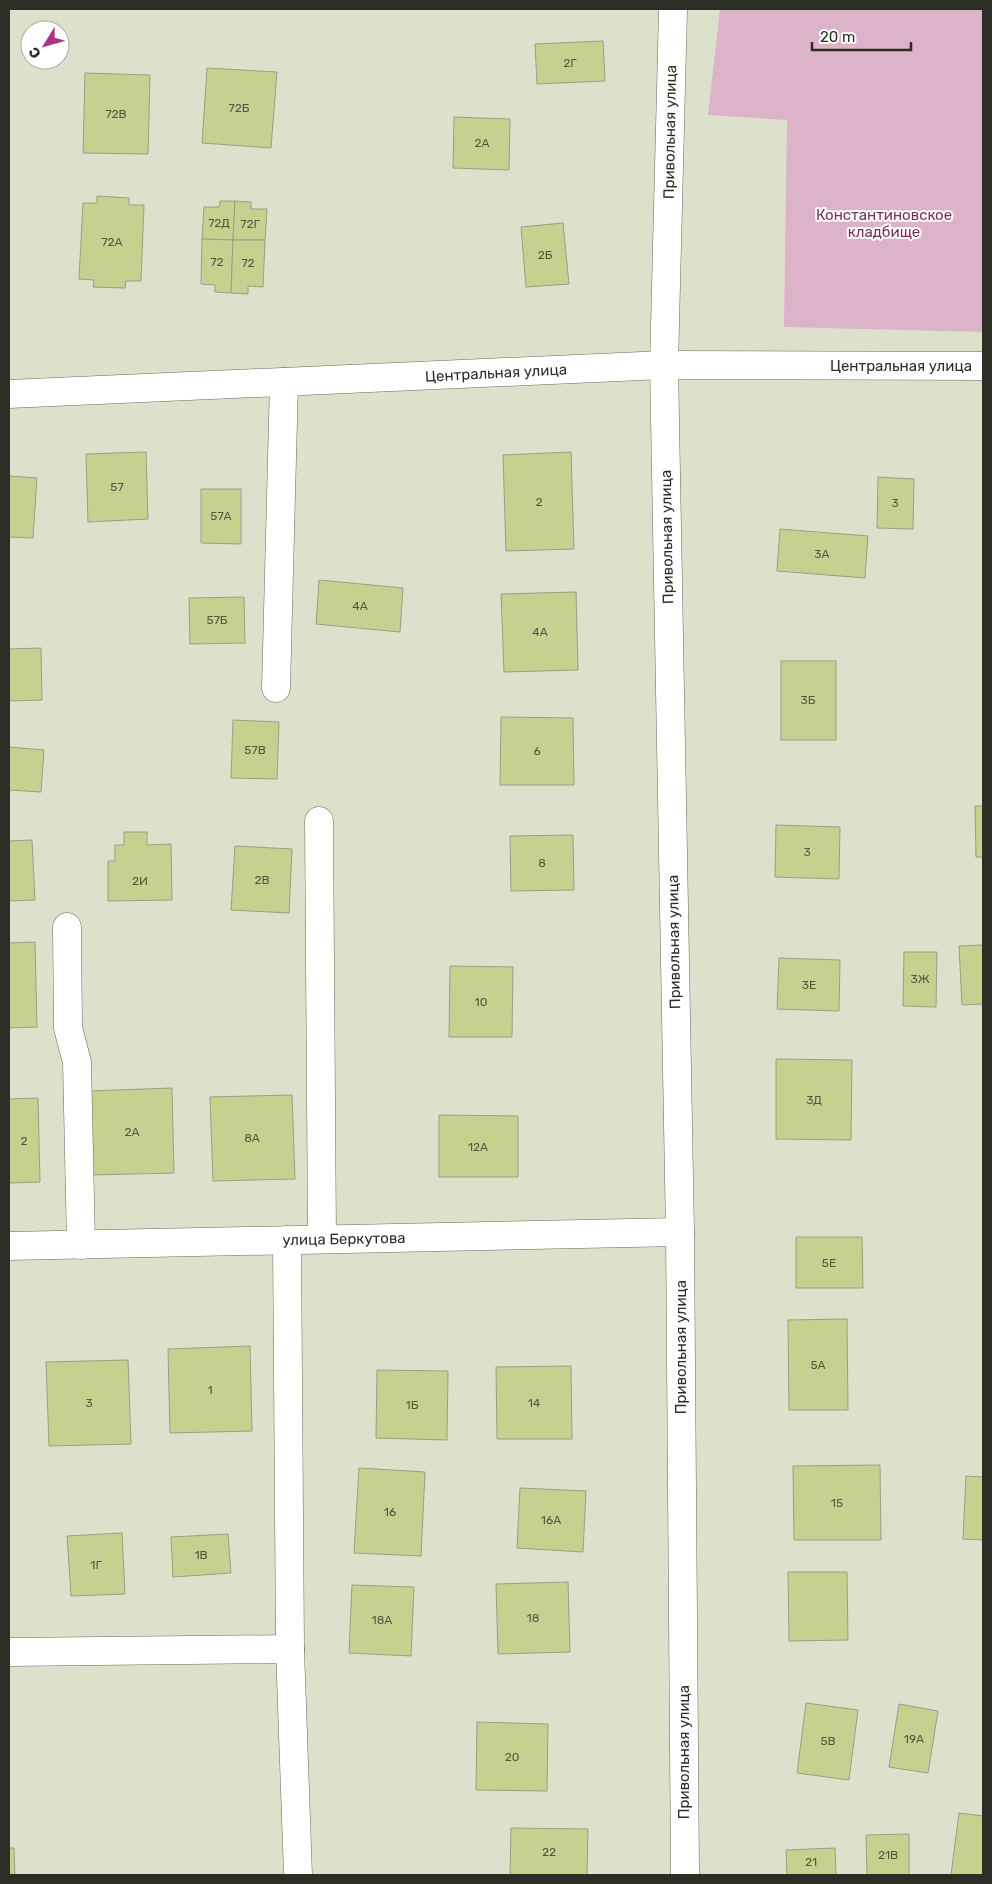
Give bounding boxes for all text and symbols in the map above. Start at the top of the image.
north arrow [20,20,70,70]
scale bar [812,20,911,52]
text: 20 m [820,28,855,46]
text: С [25,43,45,62]
house number: 2Г [563,56,577,70]
street label: Привольная улица [660,65,680,199]
house number: 72Б [229,101,250,115]
house number: 72В [105,107,127,121]
house number: 2А [474,136,490,150]
park label: Константиновское кладбище [816,206,952,241]
house number: 72Д [208,216,230,230]
house number: 72Г [240,217,260,231]
house number: 72А [101,235,123,249]
house number: 2Б [538,248,553,262]
house number: 72 [210,255,224,269]
house number: 72 [241,256,255,270]
street label: Центральная улица [830,357,972,375]
street label: Центральная улица [425,360,567,386]
street label: Привольная улица [657,470,677,604]
house number: 57 [110,480,124,494]
house number: 2 [535,495,543,509]
house number: 3 [891,496,899,510]
house number: 57А [210,509,232,523]
house number: 3А [814,547,830,561]
house number: 4А [352,599,368,613]
house number: 57Б [207,613,228,627]
house number: 4А [532,625,548,639]
house number: 3Б [801,693,816,707]
house number: 57В [244,743,266,757]
house number: 6 [533,744,541,758]
house number: 3 [803,845,811,859]
house number: 8 [538,856,546,870]
house number: 2В [254,873,270,887]
house number: 2И [132,874,148,888]
street label: Привольная улица [664,875,684,1009]
house number: 3Ж [910,972,930,986]
house number: 3Е [802,978,816,992]
house number: 10 [475,995,487,1009]
house number: 3Д [806,1093,822,1107]
house number: 2А [124,1125,140,1139]
house number: 8А [244,1131,260,1145]
house number: 2 [20,1134,28,1148]
house number: 12А [468,1140,488,1154]
street label: улица Беркутова [282,1229,406,1249]
house number: 5Е [822,1256,836,1270]
street label: Привольная улица [672,1280,690,1414]
house number: 5А [810,1358,826,1372]
house number: 1 [207,1383,213,1397]
house number: 3 [85,1396,93,1410]
house number: 14 [528,1396,541,1410]
house number: 1Б [406,1398,419,1412]
house number: 15 [831,1496,843,1510]
house number: 16 [384,1505,396,1519]
house number: 16А [541,1513,561,1527]
house number: 1В [194,1548,208,1562]
house number: 1Г [90,1558,102,1572]
house number: 18 [527,1611,539,1625]
house number: 18А [372,1613,392,1627]
street label: Привольная улица [675,1685,693,1819]
house number: 19А [904,1732,924,1746]
house number: 5В [820,1734,836,1748]
house number: 20 [505,1750,519,1764]
house number: 22 [542,1845,556,1859]
house number: 21В [878,1848,898,1862]
house number: 21 [805,1855,817,1869]

